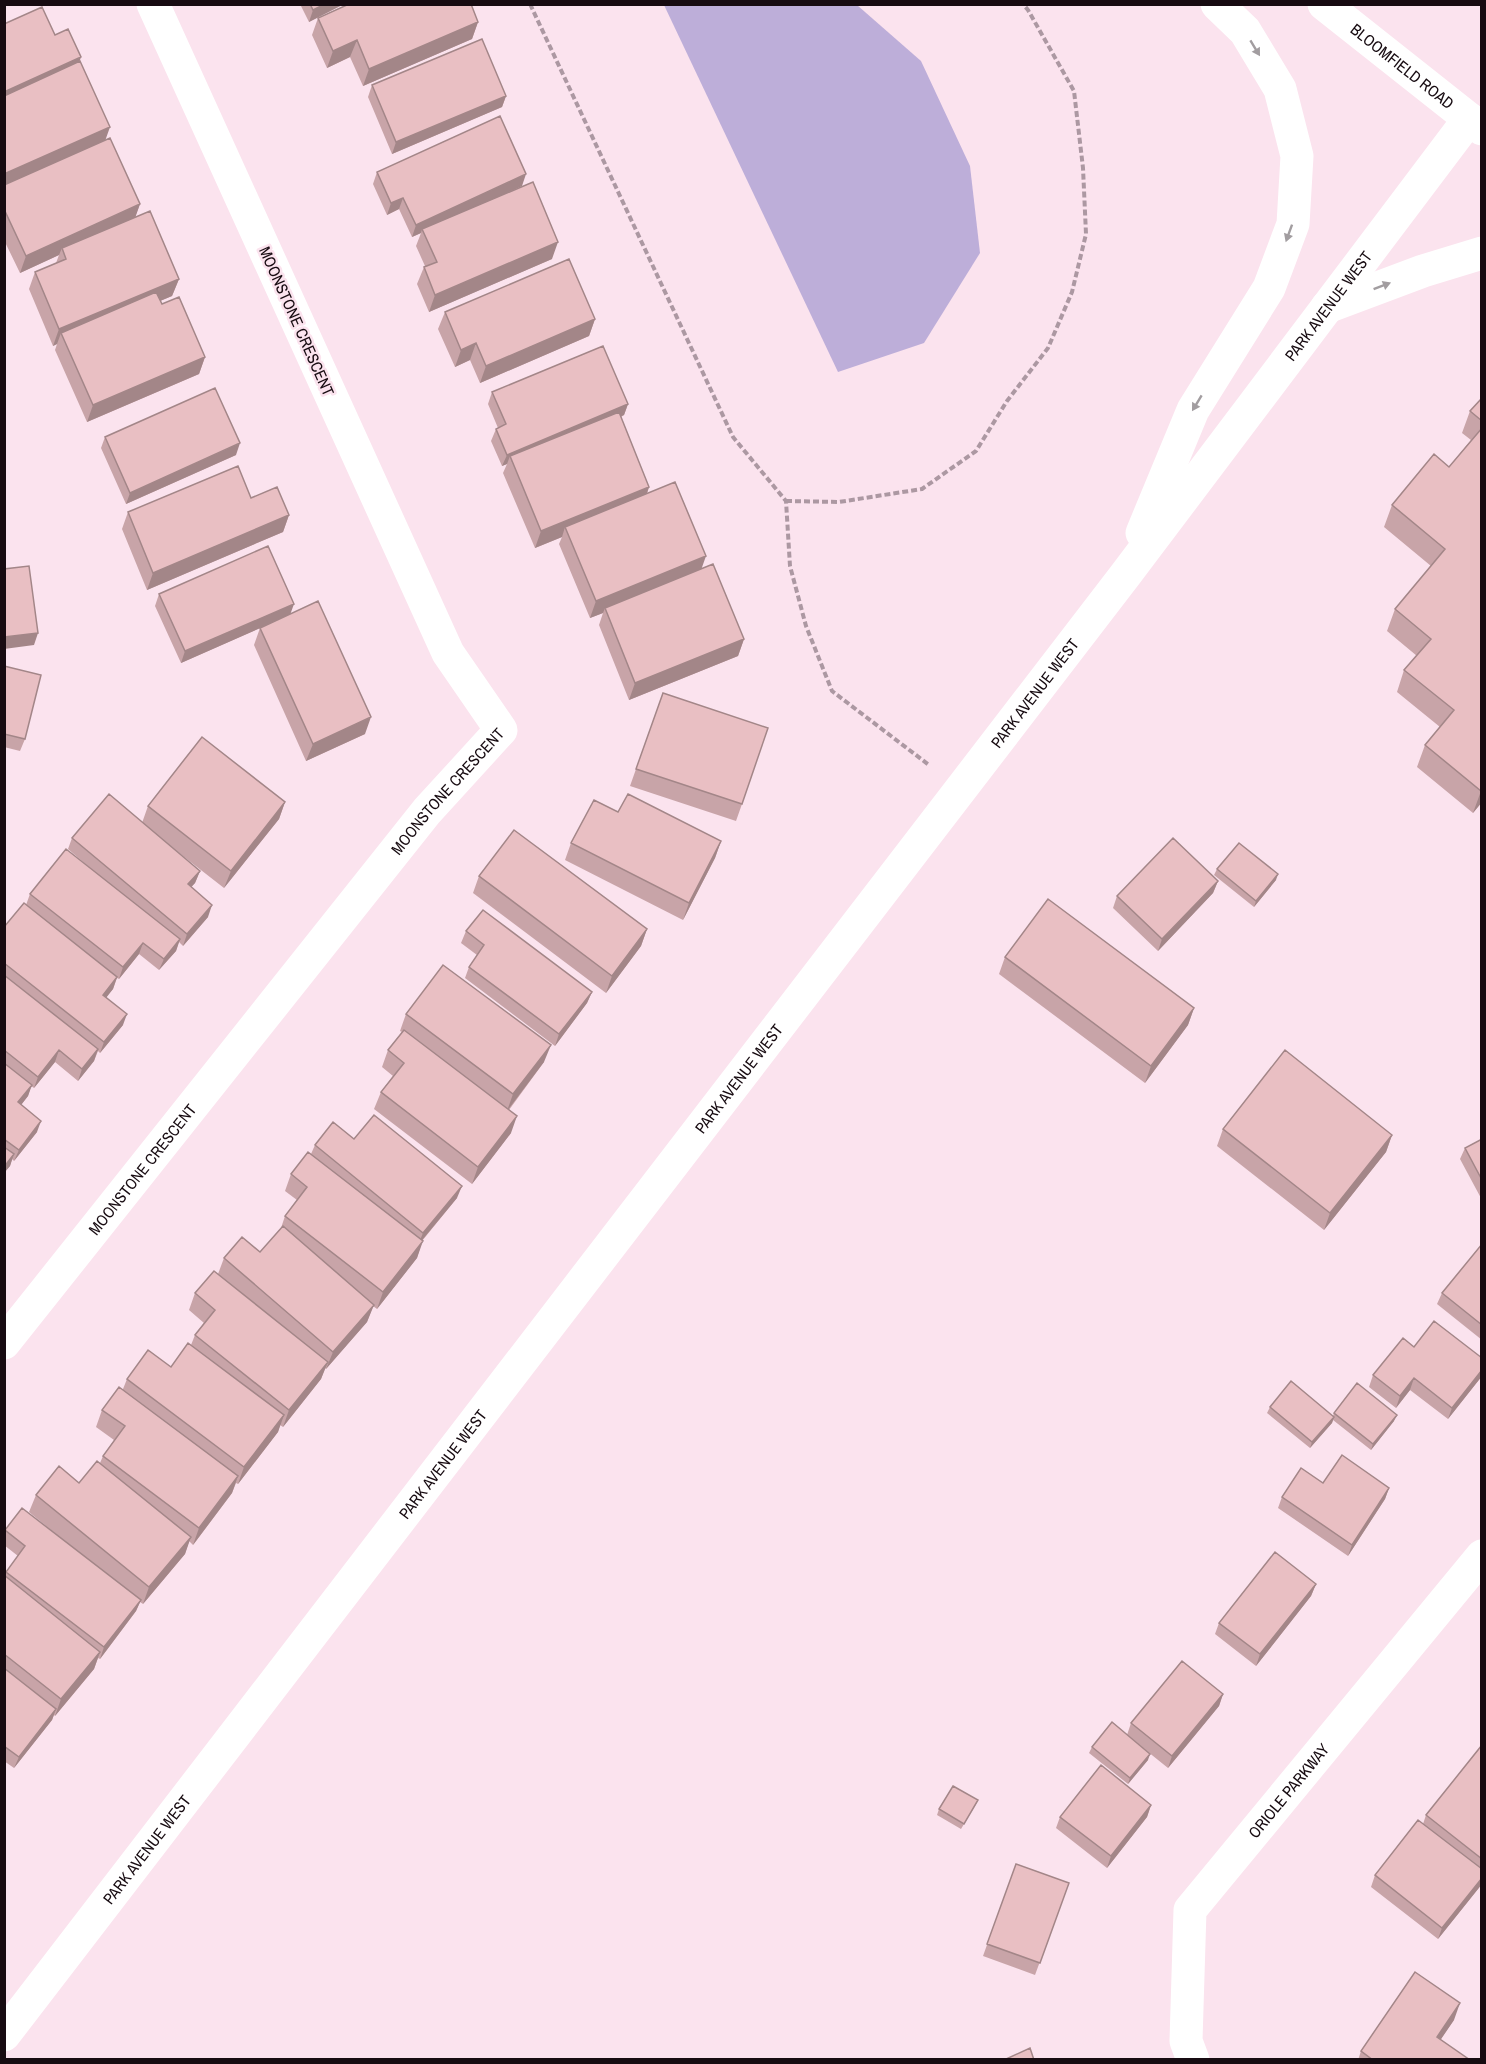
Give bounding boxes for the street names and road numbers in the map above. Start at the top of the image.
street label: BLOOMFIELD ROAD [1346,18,1459,114]
street label: MOONSTONE CRESCENT [254,243,340,399]
street label: PARK AVENUE WEST [1280,246,1377,365]
street label: PARK AVENUE WEST [986,634,1084,752]
street label: MOONSTONE CRESCENT [386,723,509,859]
street label: PARK AVENUE WEST [689,1019,788,1138]
street label: MOONSTONE CRESCENT [83,1099,201,1239]
street label: PARK AVENUE WEST [393,1405,492,1523]
street label: ORIOLE PARKWAY [1243,1739,1334,1843]
street label: PARK AVENUE WEST [97,1790,196,1909]

